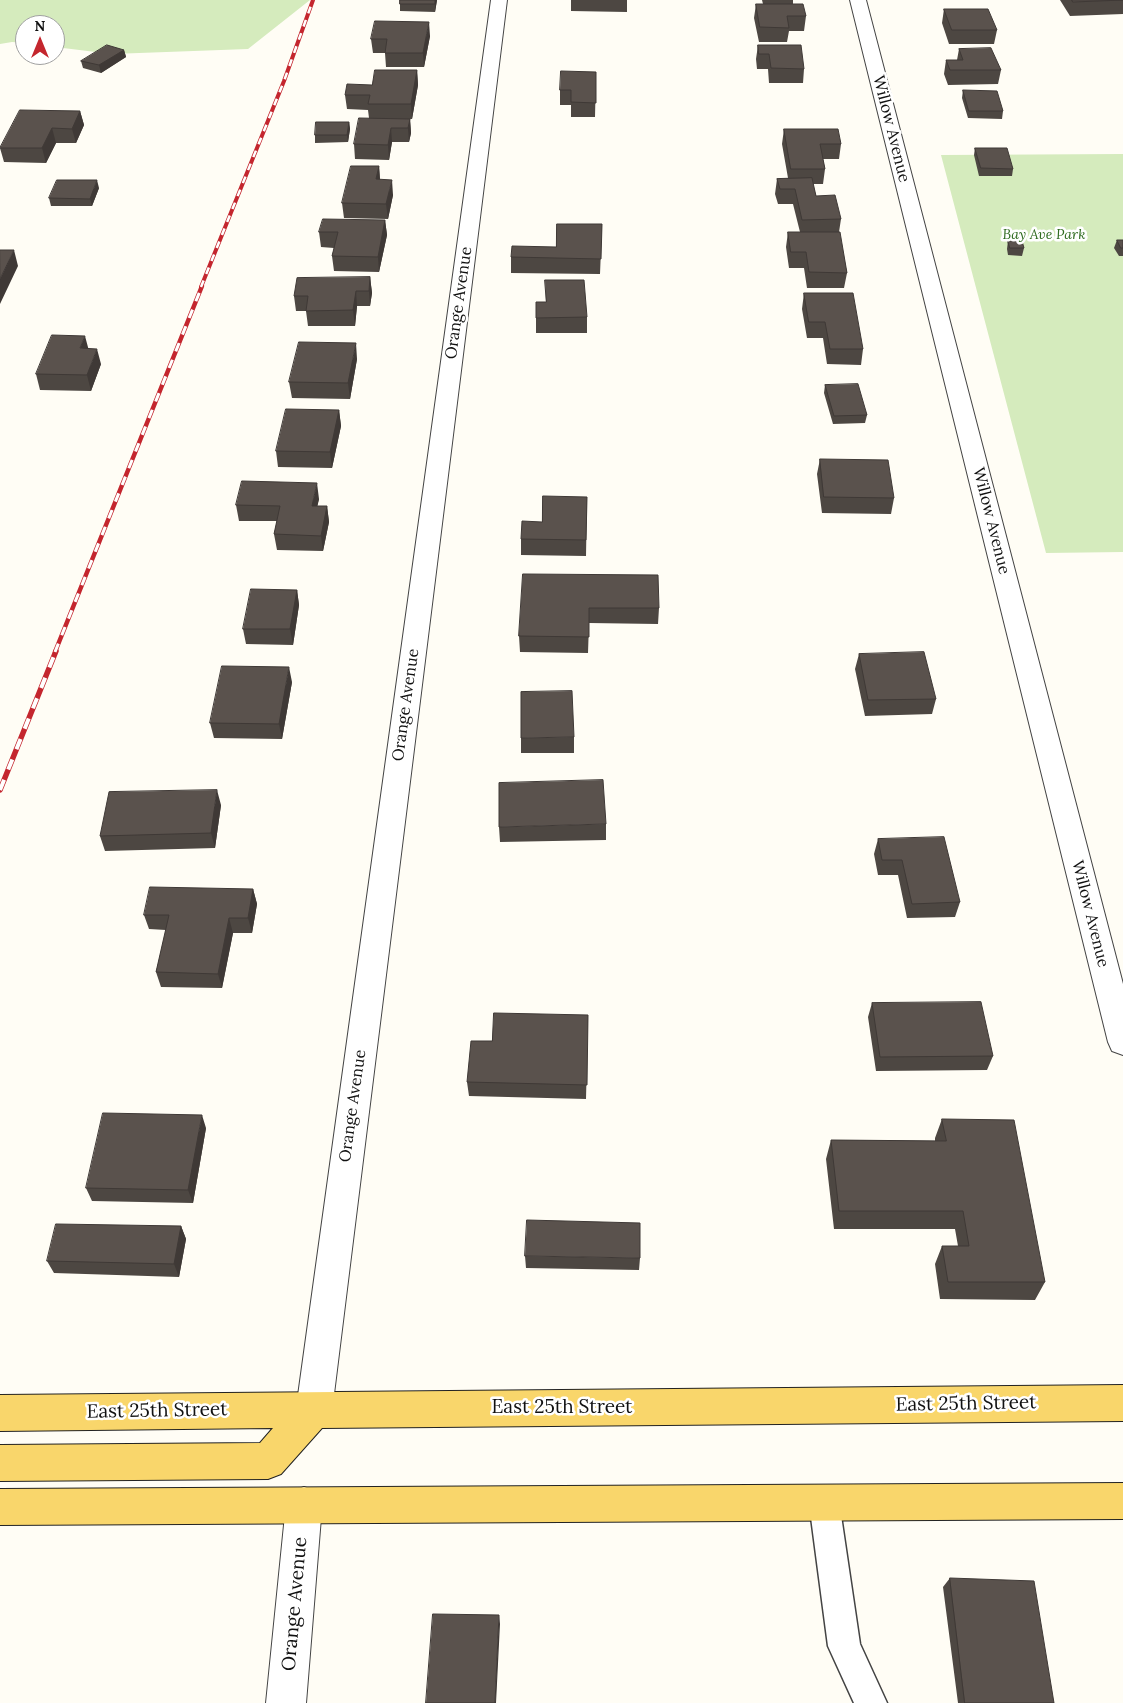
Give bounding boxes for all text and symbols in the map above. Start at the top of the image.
north arrow [15,15,65,65]
text: N [35,17,45,35]
street label: Willow Avenue [868,74,914,184]
park label: Bay Ave Park [1003,227,1085,243]
street label: Orange Avenue [442,245,476,361]
street label: Willow Avenue [968,466,1014,576]
street label: Orange Avenue [389,647,423,763]
street label: Willow Avenue [1067,859,1113,969]
street label: Orange Avenue [336,1048,370,1164]
street label: East 25th Street [895,1391,1037,1417]
street label: East 25th Street [492,1397,632,1419]
street label: East 25th Street [86,1398,228,1424]
street label: Orange Avenue [278,1536,312,1672]

